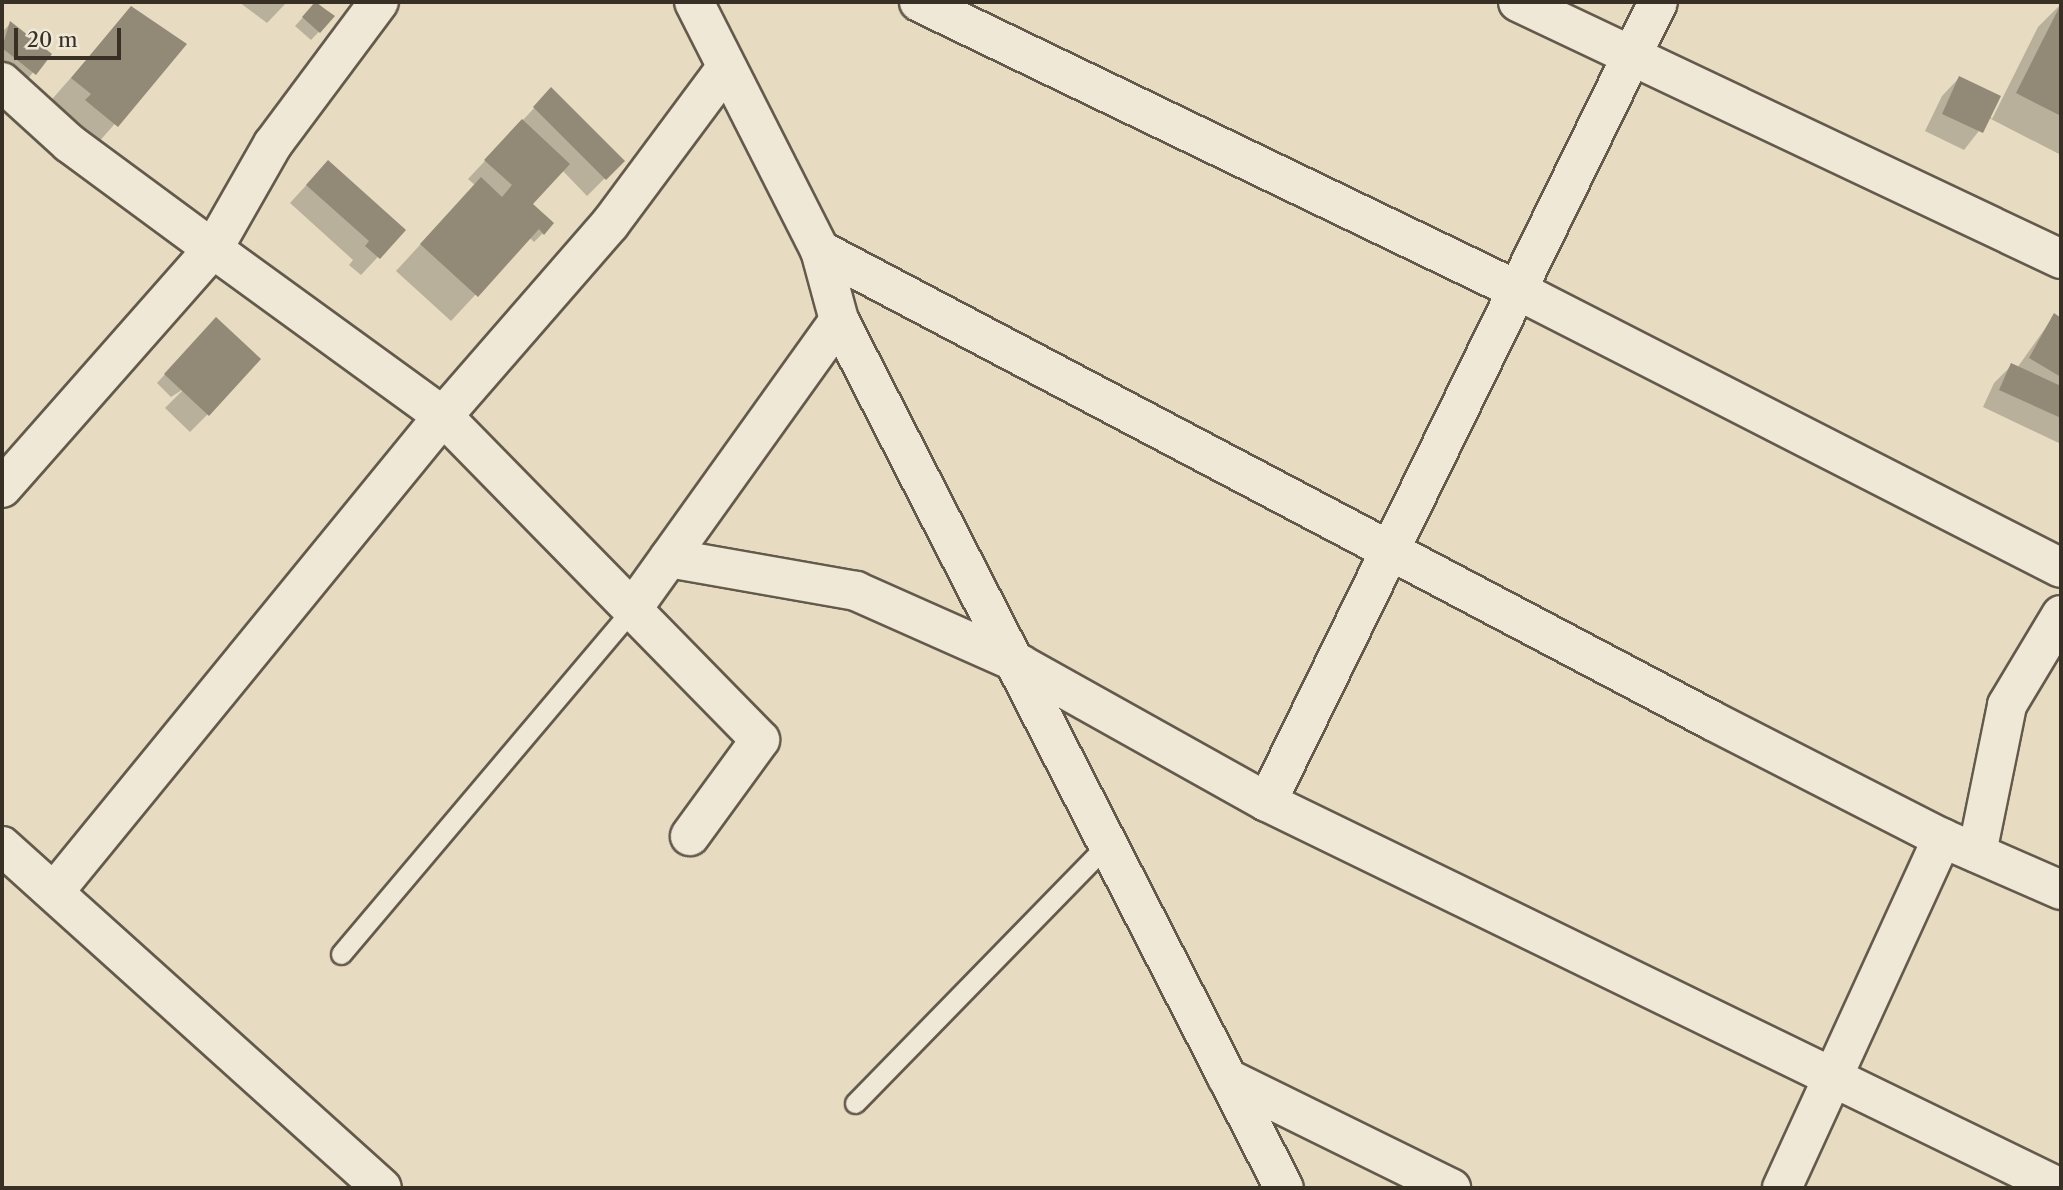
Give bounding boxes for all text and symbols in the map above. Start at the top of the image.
scale bar [18,14,124,58]
text: 20 m [27,27,78,52]

